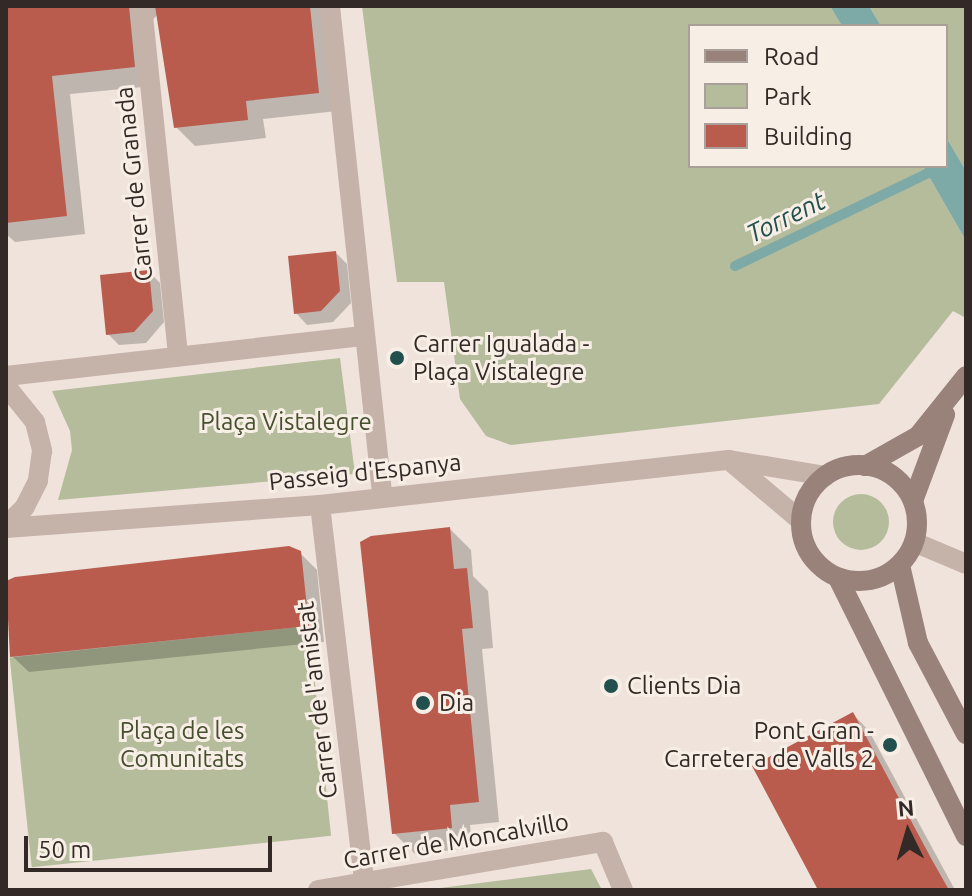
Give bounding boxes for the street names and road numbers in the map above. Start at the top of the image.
street label: Carrer de Granada [109,85,159,283]
street label: Passeig d'Espanya [267,448,463,496]
street label: Carrer de l'amistat [291,600,343,800]
street label: Carrer de Moncalvillo [341,807,571,875]

